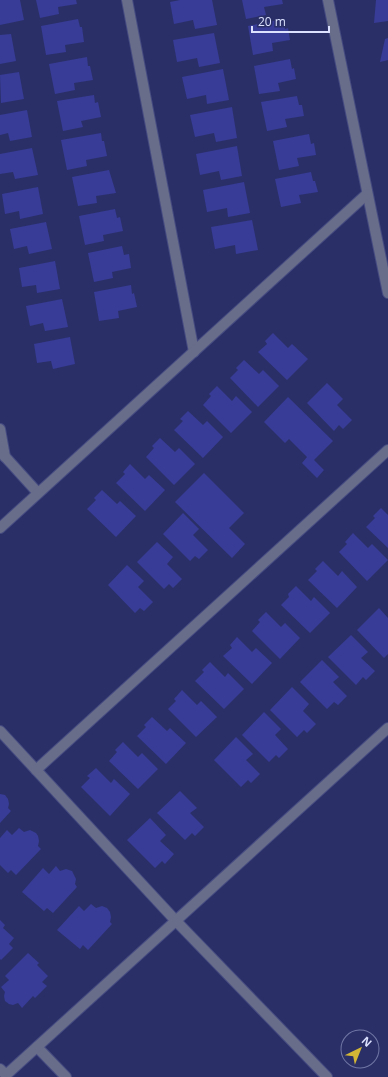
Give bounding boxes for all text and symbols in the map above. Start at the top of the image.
scale bar [252,8,329,34]
text: 20 m [258,13,286,30]
north arrow [340,1029,380,1069]
text: N [359,1033,376,1050]

